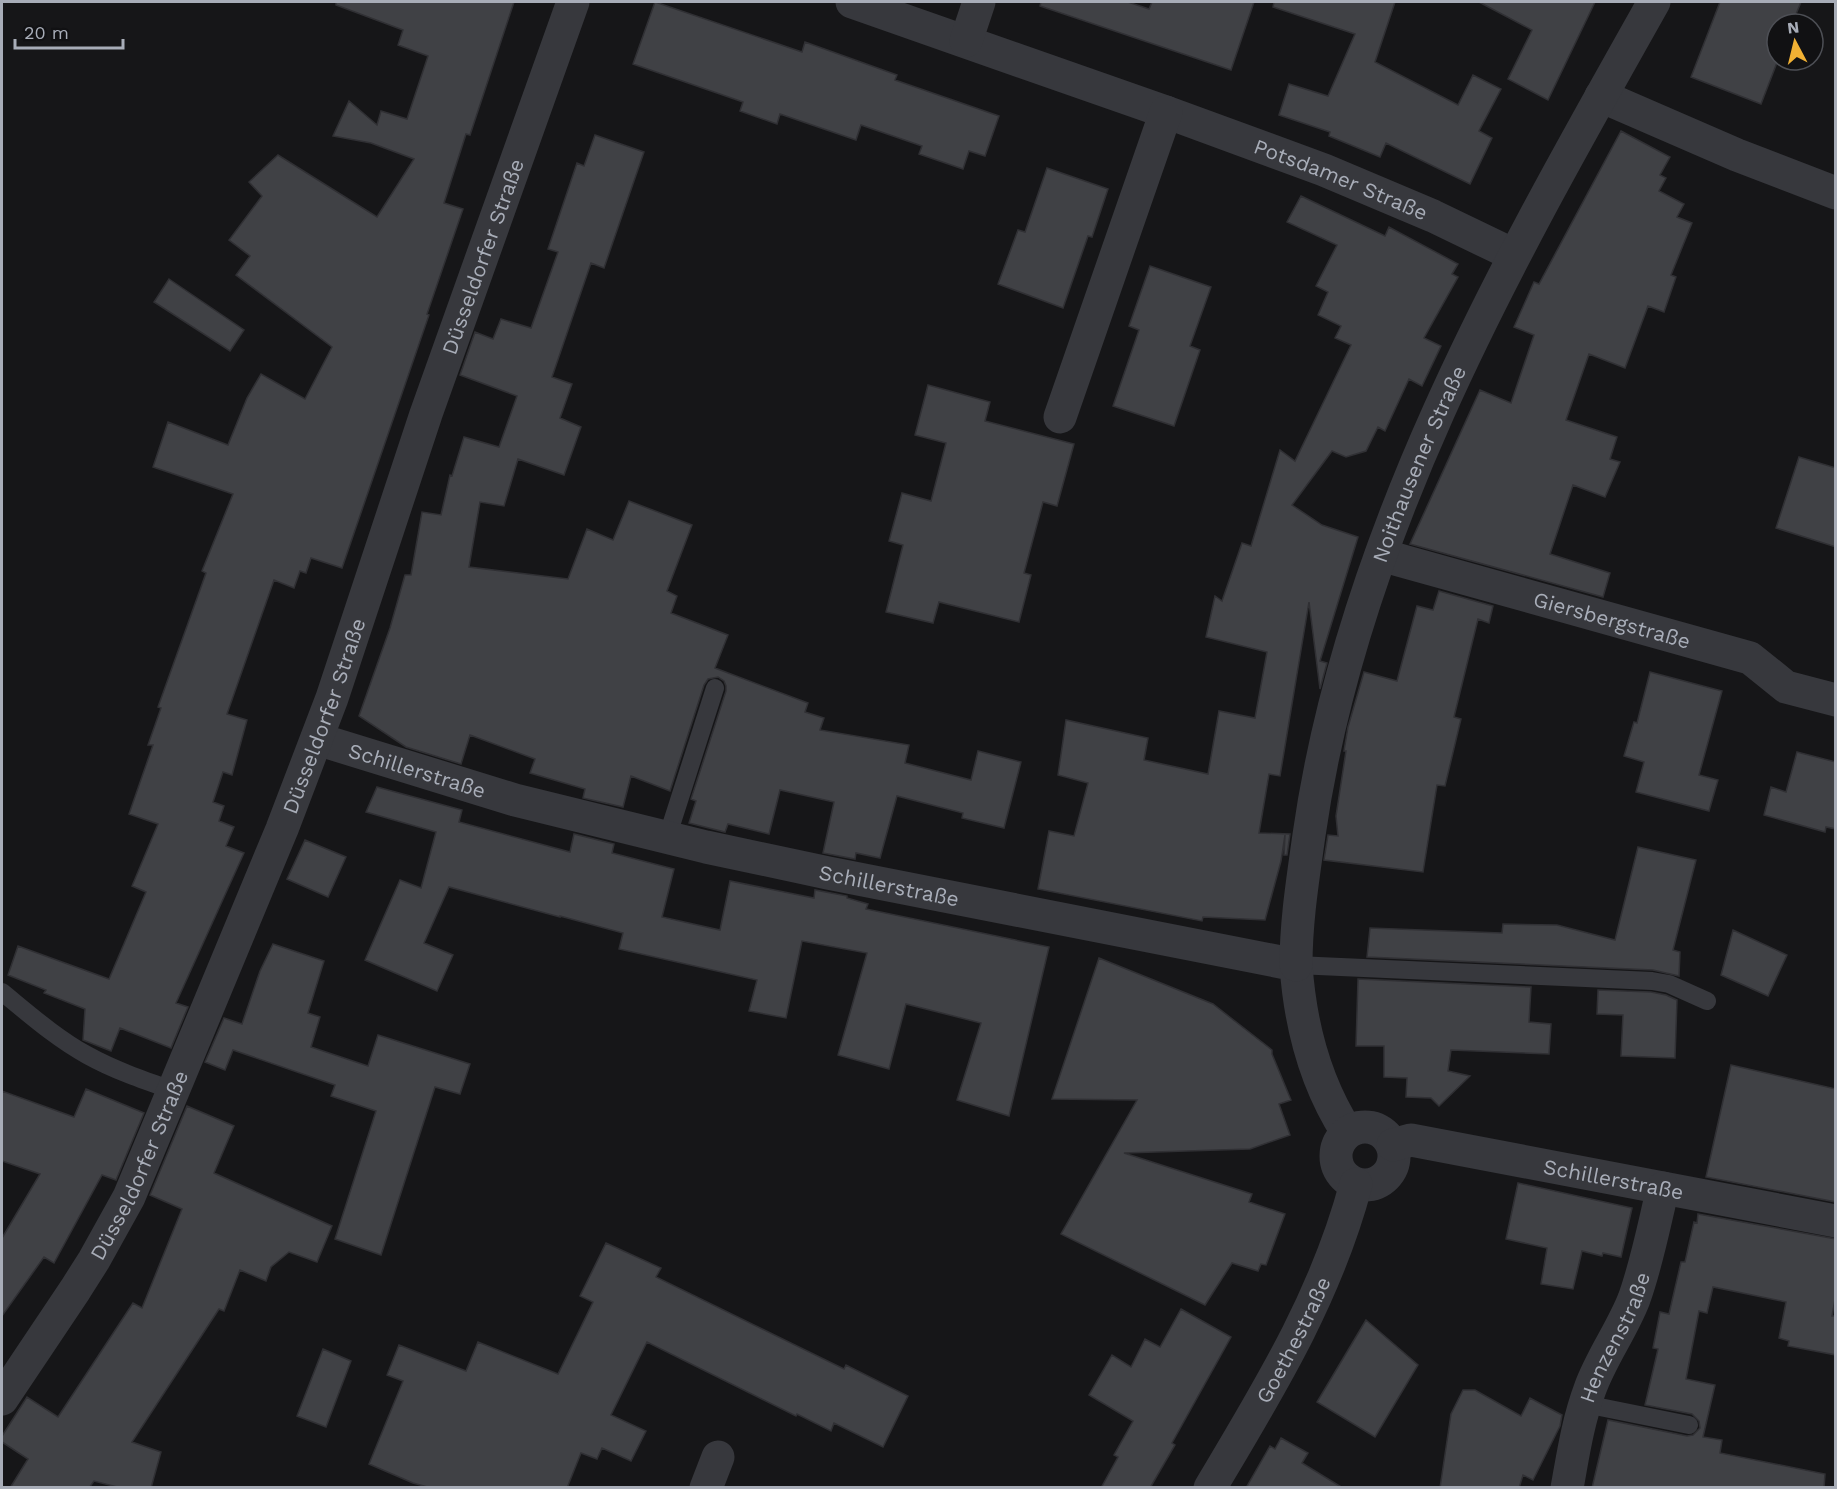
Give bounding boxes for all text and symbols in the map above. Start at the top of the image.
scale bar [15,12,123,50]
north arrow [1765,12,1825,72]
text: N [1786,17,1800,38]
text: 20 m [24,22,69,43]
street label: Potsdamer Straße [1251,133,1432,225]
street label: Düsseldorfer Straße [436,155,529,358]
street label: Noithausener Straße [1366,361,1471,566]
street label: Giersbergstraße [1531,586,1693,653]
street label: Düsseldorfer Straße [277,615,370,817]
street label: Schillerstraße [346,737,489,803]
street label: Schillerstraße [817,859,961,911]
street label: Düsseldorfer Straße [84,1066,193,1264]
street label: Schillerstraße [1542,1153,1686,1204]
street label: Henzenstraße [1574,1269,1655,1406]
street label: Goethestraße [1250,1273,1335,1407]

